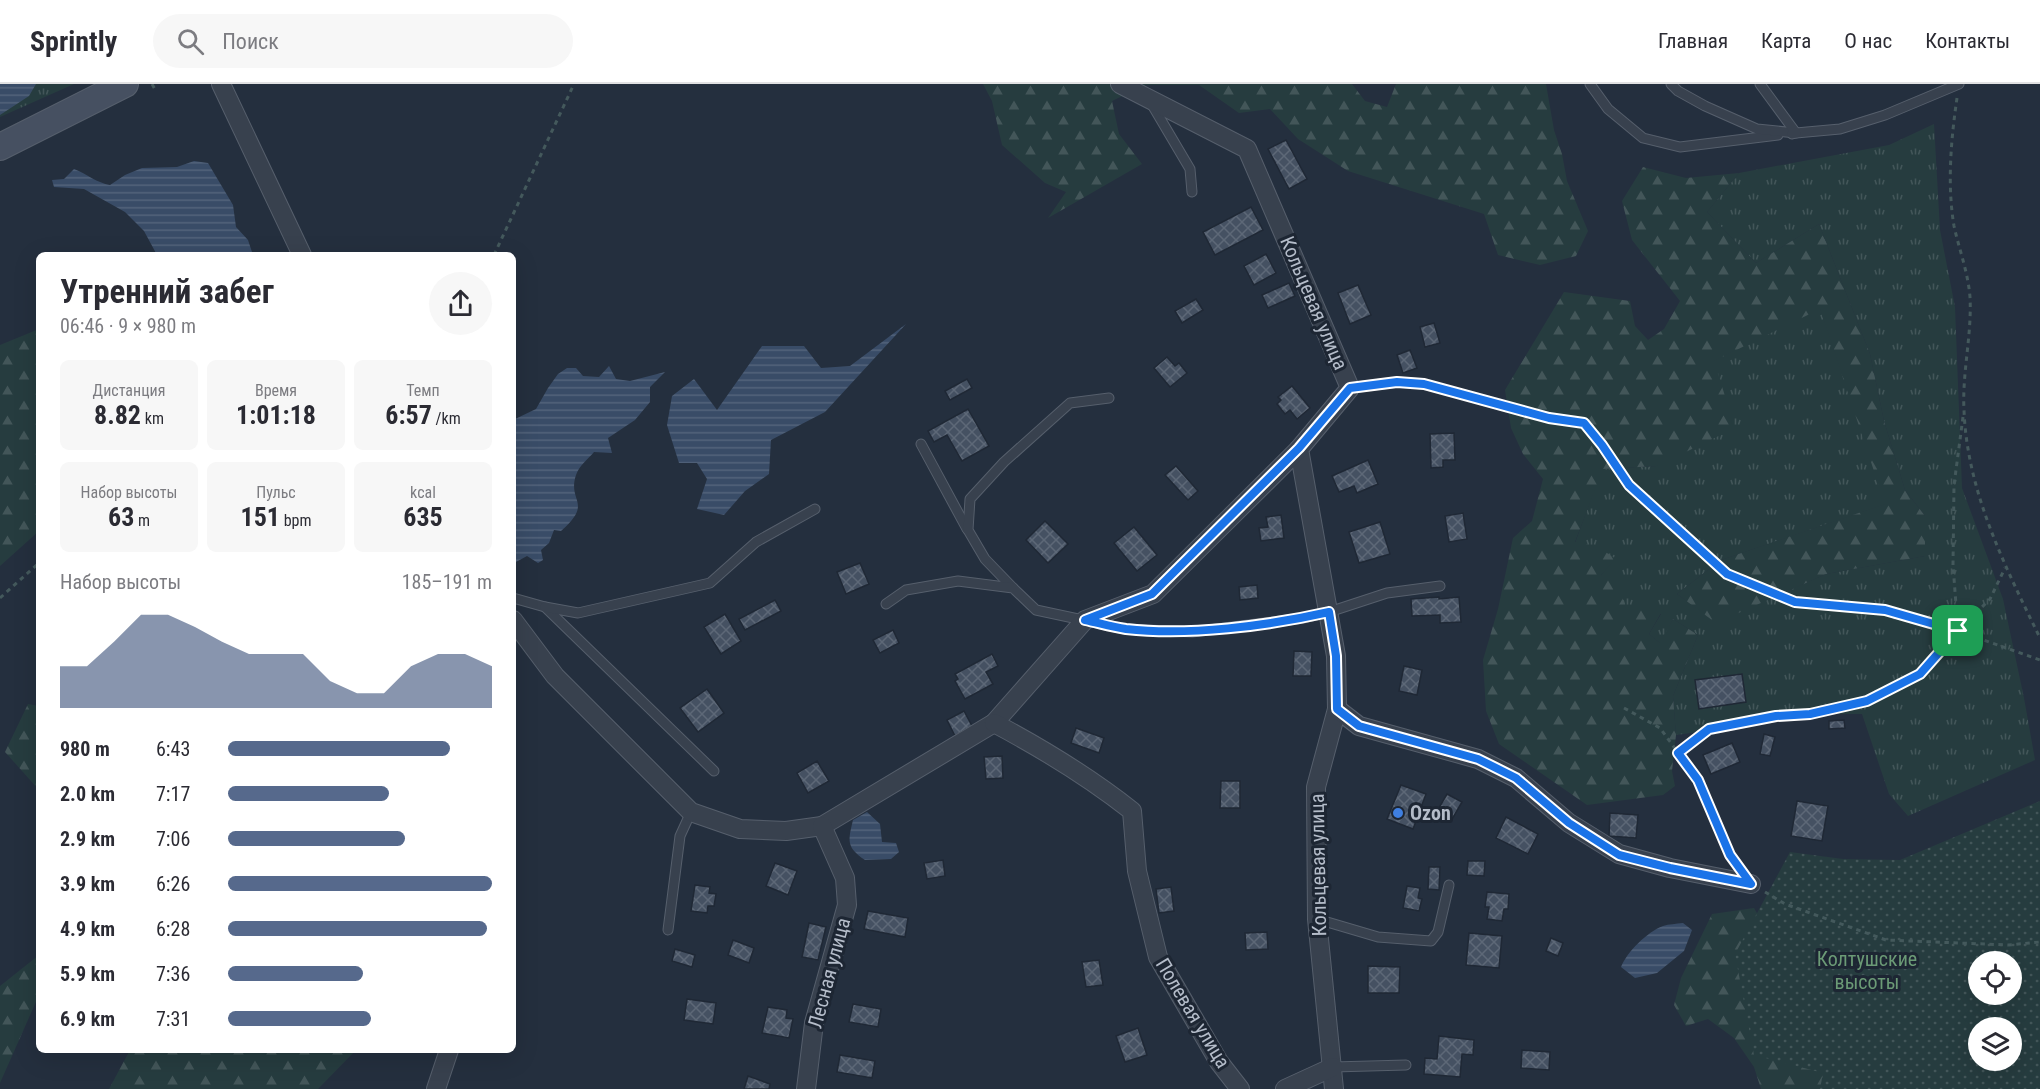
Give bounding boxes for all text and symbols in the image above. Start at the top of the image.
search box [153,14,573,68]
text: Sprintly [30,25,117,58]
icon: search [174,25,207,58]
text: Поиск [222,29,279,54]
text: Главная [1658,29,1728,53]
text: Карта [1761,29,1811,53]
text: О нас [1844,29,1892,53]
text: Контакты [1925,29,2010,53]
street label: Кольцевая улица [1275,233,1353,373]
text: Утренний забег [60,272,274,311]
button: share [429,272,492,335]
text: 06:46 · 9 × 980 m [60,314,196,338]
text: Дистанция [93,381,165,400]
text: Время [255,381,297,400]
text: Темп [406,381,440,400]
text: 8.82 [94,400,141,430]
text: 1:01:18 [236,400,316,430]
text: 6:57 [385,400,432,430]
text: km [141,409,164,428]
text: /km [432,409,461,428]
text: Набор высоты [81,483,177,502]
text: Пульс [256,483,296,502]
text: kcal [410,483,436,502]
text: 63 [108,502,134,532]
text: 151 [241,502,280,532]
text: 635 [403,502,443,532]
text: m [134,511,150,530]
text: bpm [280,511,311,530]
text: Набор высоты [60,570,181,594]
text: 185–191 m [402,570,492,594]
pin [1932,605,1983,656]
icon: arrive [1941,614,1974,647]
text: 980 m [60,737,110,761]
text: 6:43 [156,737,190,761]
text: 2.0 km [60,782,115,806]
text: 7:17 [156,782,190,806]
street label: Кольцевая улица [1305,793,1331,937]
place label: Ozon [1410,801,1451,825]
marker: Ozon [1391,806,1405,820]
text: 2.9 km [60,827,115,851]
text: 7:06 [156,827,190,851]
text: 3.9 km [60,872,115,896]
text: 6:26 [156,872,190,896]
street label: Лесная улица [803,915,855,1031]
text: 4.9 km [60,917,115,941]
text: 6:28 [156,917,190,941]
park label: Колтушские высоты [1817,947,1917,994]
map controls [1968,951,2022,1071]
button: locate [1968,951,2022,1005]
street label: Полевая улица [1151,954,1235,1072]
text: 5.9 km [60,962,115,986]
text: 7:36 [156,962,190,986]
text: 6.9 km [60,1007,115,1031]
text: 7:31 [156,1007,190,1031]
button: layers [1968,1017,2022,1071]

